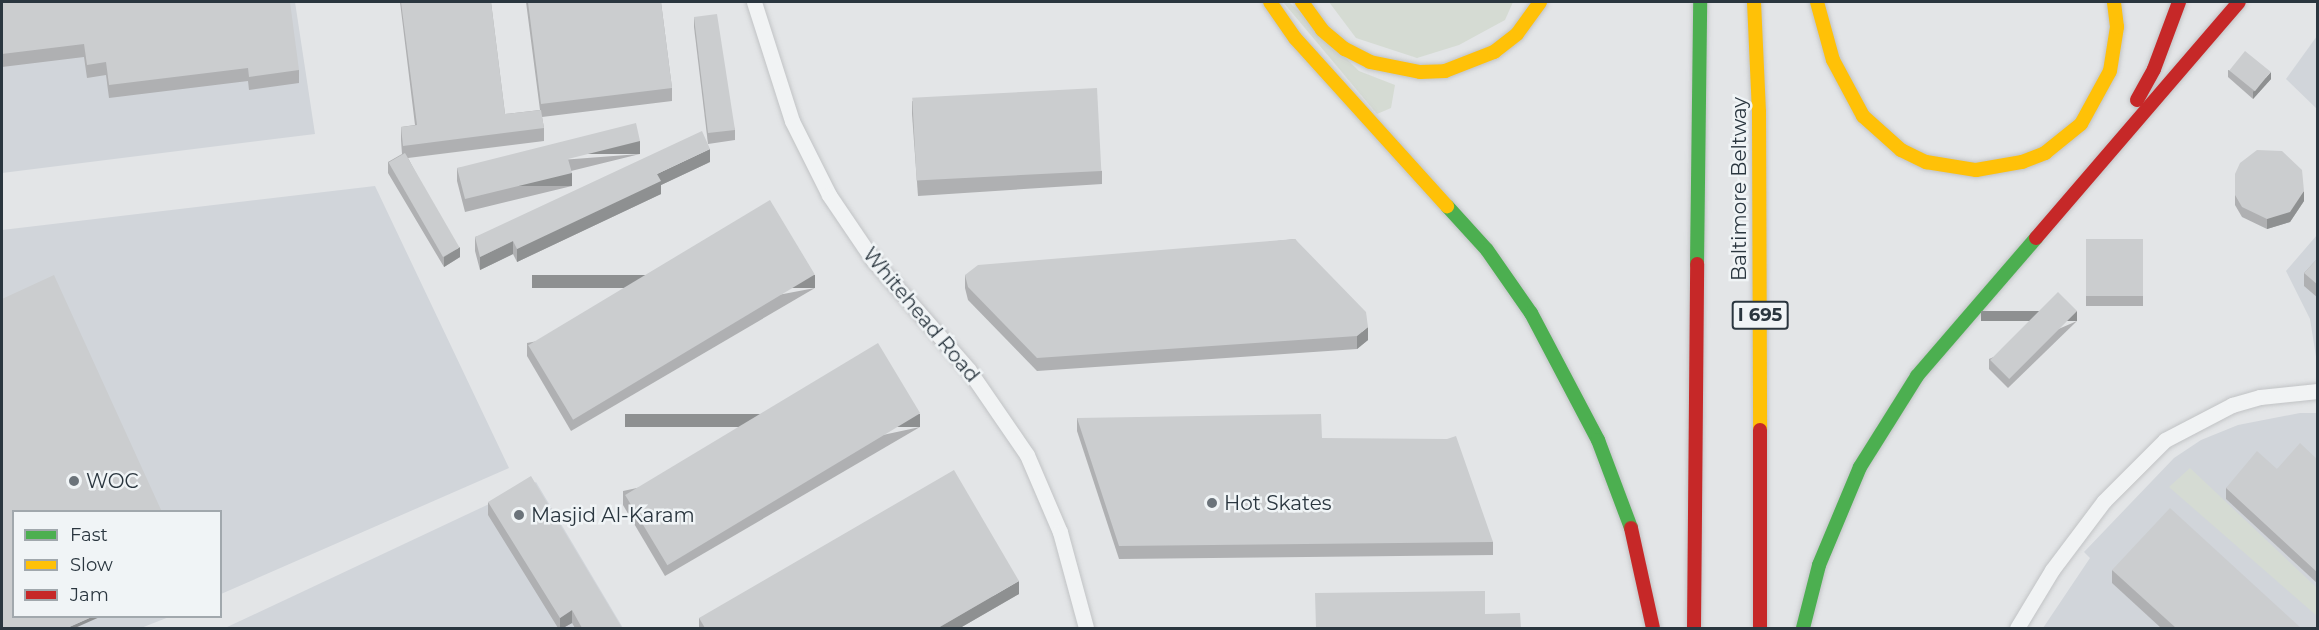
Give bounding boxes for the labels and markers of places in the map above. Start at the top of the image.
place label: WOC [86,469,139,493]
marker: WOC [67,474,81,488]
place label: Hot Skates [1224,491,1332,515]
marker: Hot Skates [1205,496,1219,510]
place label: Masjid Al-Karam [531,503,695,527]
marker: Masjid Al-Karam [512,508,526,522]

